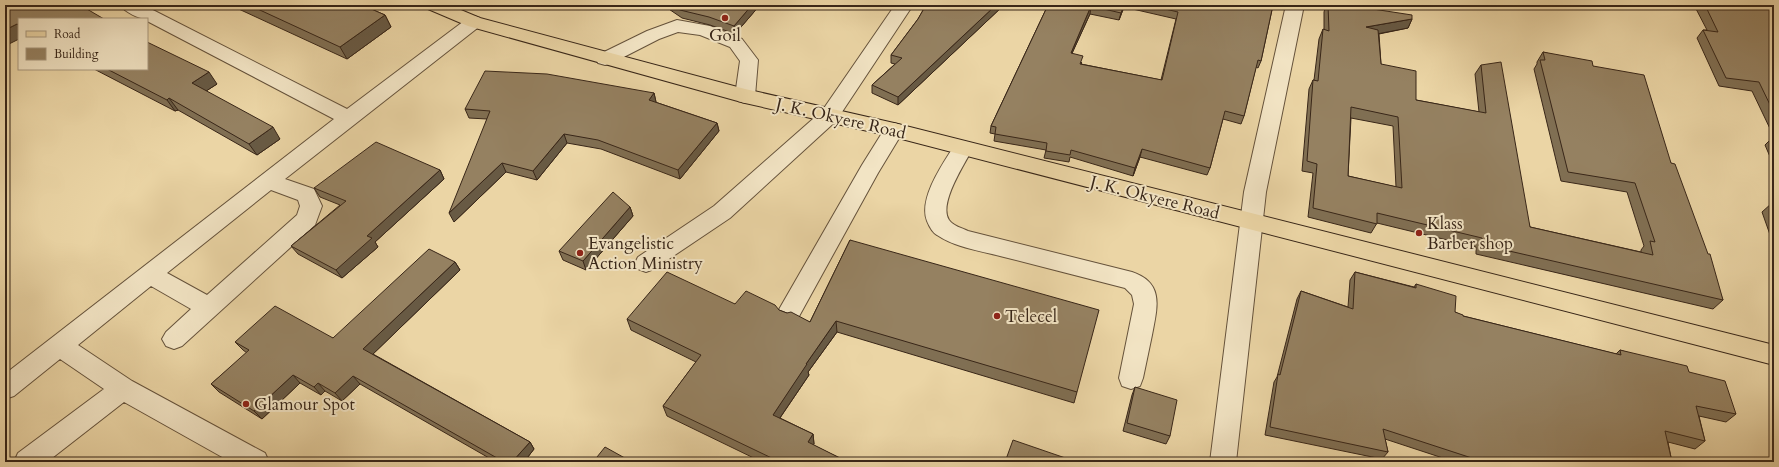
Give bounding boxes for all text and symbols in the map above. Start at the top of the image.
marker: Goil [720,13,730,23]
legend [18,18,148,70]
place label: Goil [709,24,742,47]
text: Road [54,26,81,42]
text: Building [54,46,99,62]
street label: J. K. Okyere Road [771,92,908,145]
street label: J. K. Okyere Road [1085,170,1222,225]
place label: Klass Barber shop [1427,212,1513,255]
marker: Klass Barber shop [1414,228,1424,238]
place label: Evangelistic Action Ministry [588,232,703,275]
marker: Evangelistic Action Ministry [575,248,585,258]
place label: Telecel [1005,305,1058,328]
marker: Telecel [992,311,1002,321]
place label: Glamour Spot [254,393,356,416]
marker: Glamour Spot [241,399,251,409]

